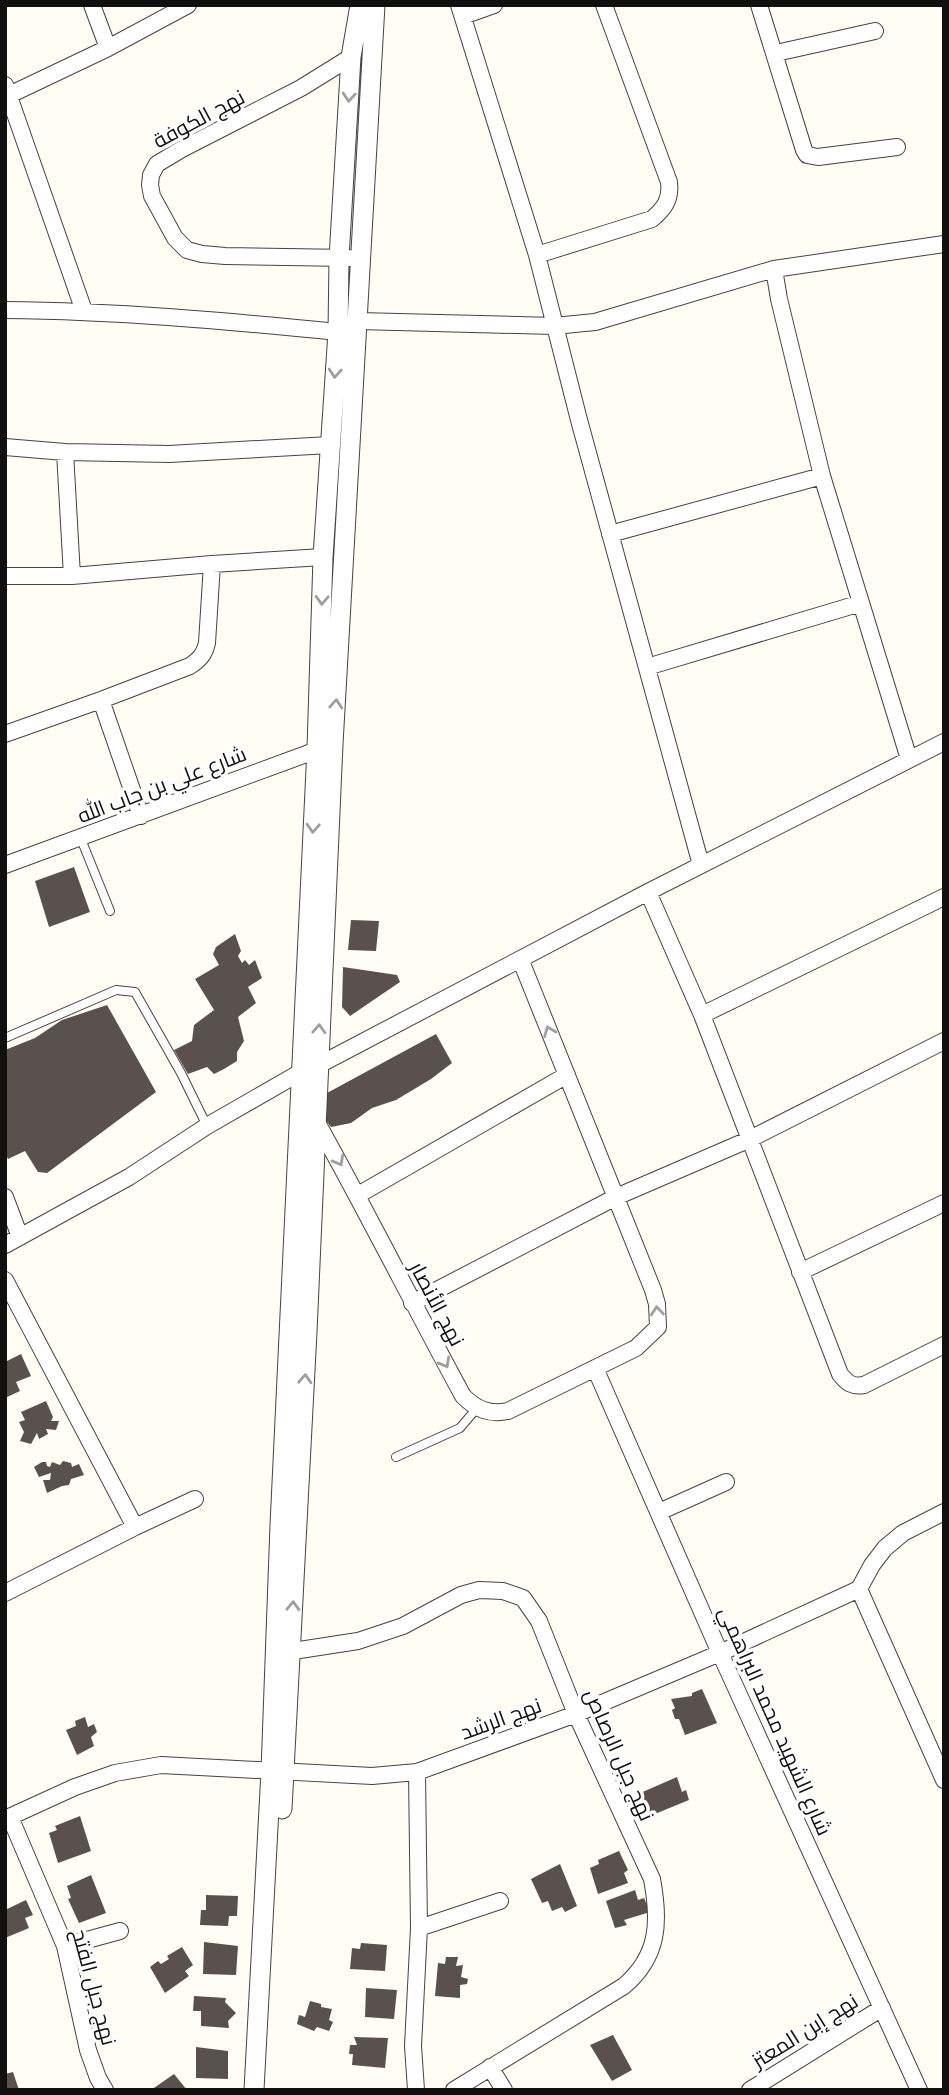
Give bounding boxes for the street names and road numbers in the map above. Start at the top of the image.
street label: نهج الكوفة [149,85,250,155]
street label: شارع علي بن جاب الله [74,740,251,832]
street label: نهج الأنصار [402,1257,469,1351]
street label: شارع الشهيد محمد البراهمي [710,1603,836,1841]
street label: نهج جبل الرصاص [577,1685,659,1825]
street label: نهج الرشد [457,1693,545,1747]
street label: نهج جبل الفتح [65,1926,121,2049]
street label: نهج إبن المعتز [747,1989,864,2075]

